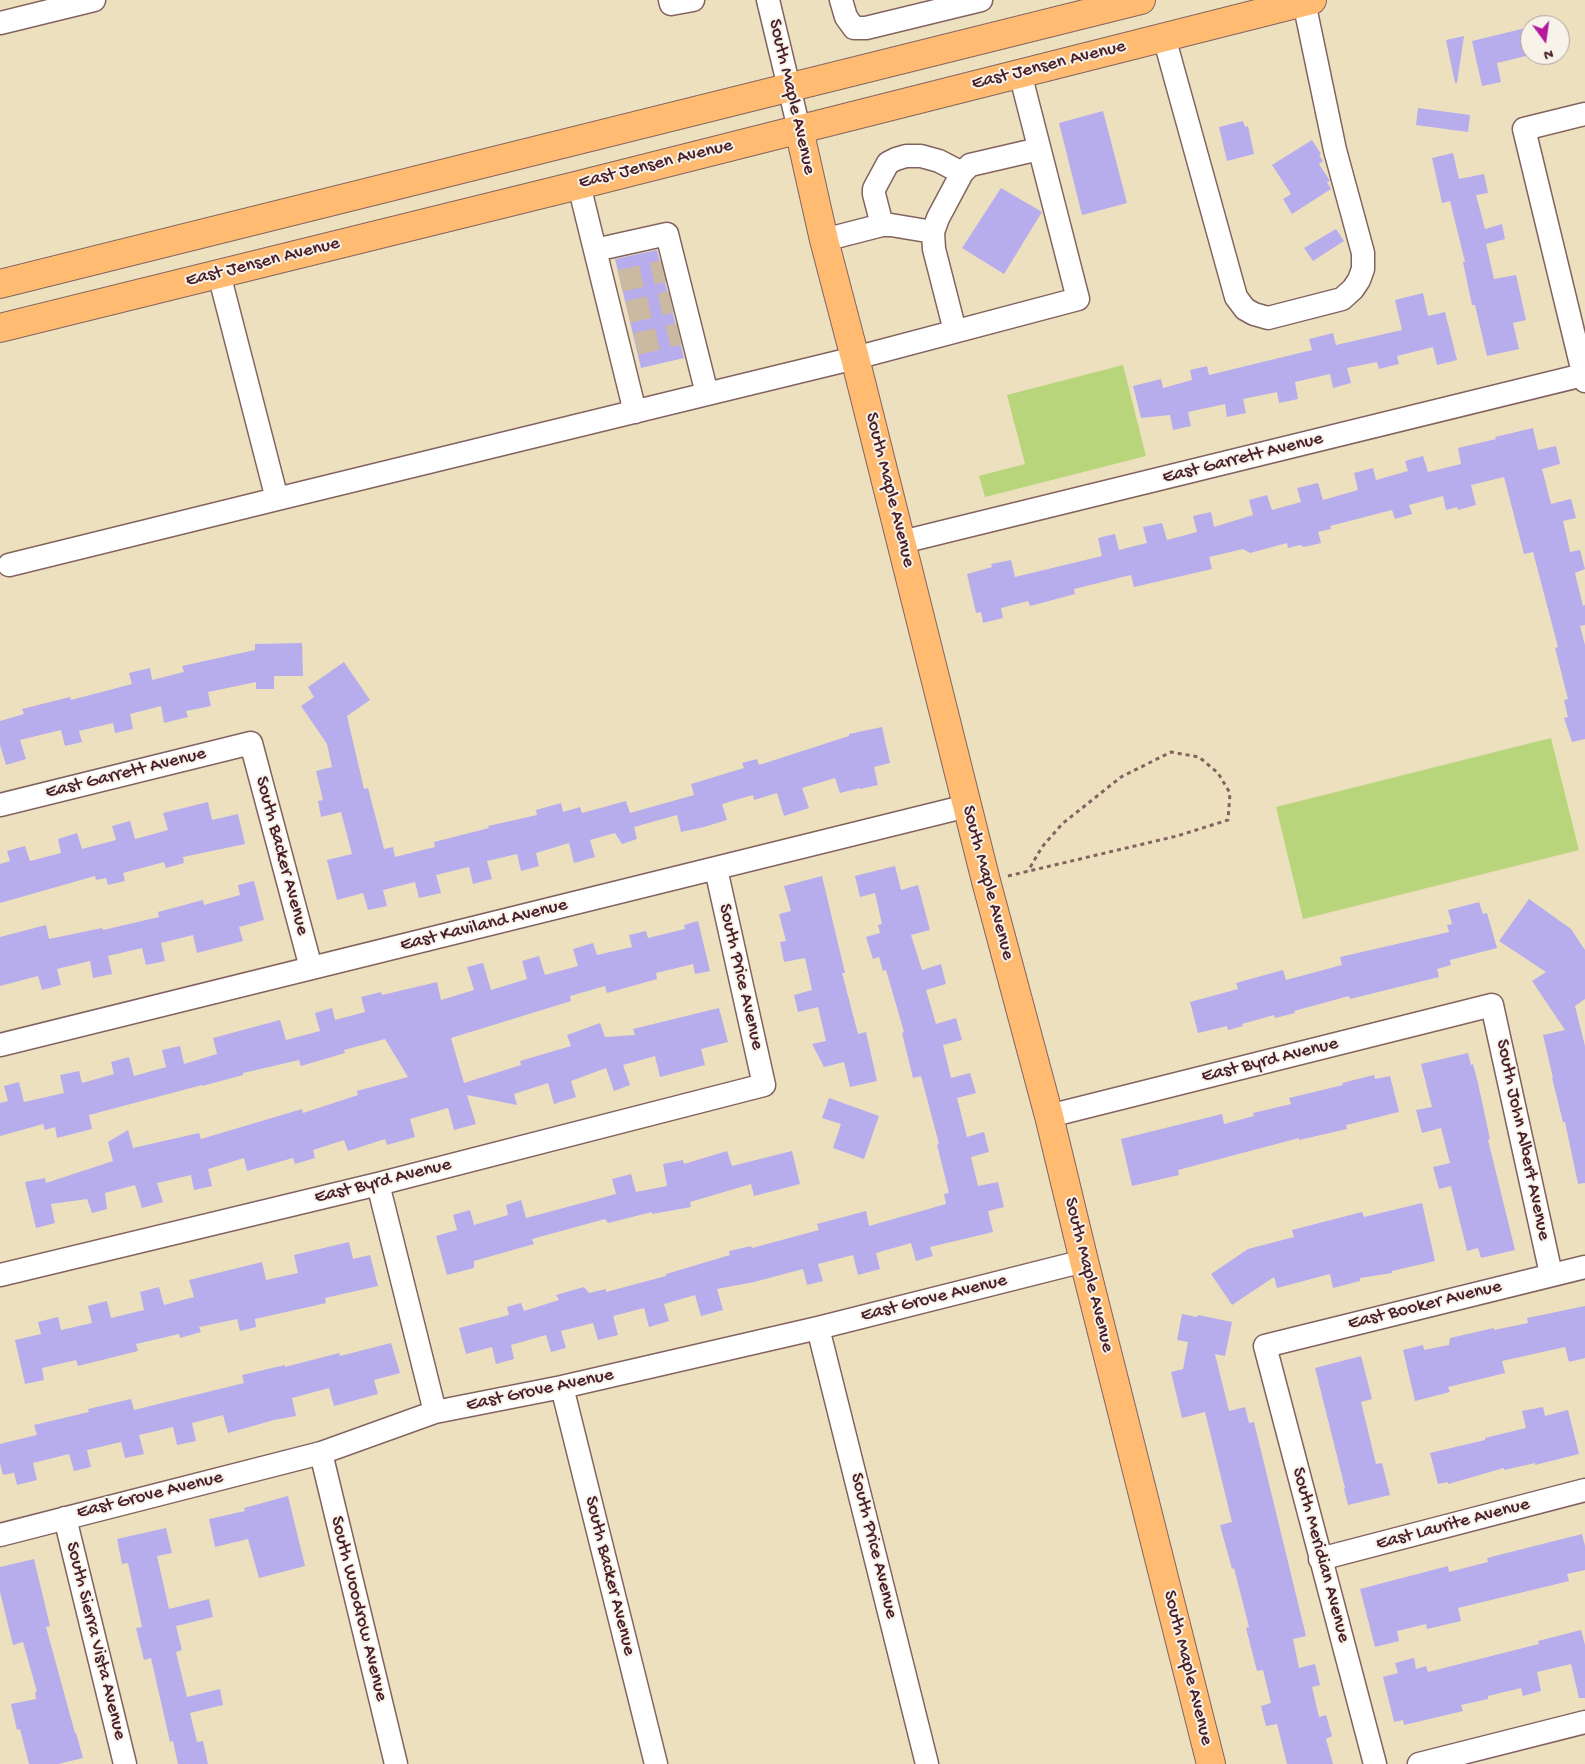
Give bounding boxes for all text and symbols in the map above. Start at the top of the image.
north arrow [1520,15,1570,65]
street label: South Maple Avenue [762,17,820,177]
street label: East Jensen Avenue [970,36,1128,96]
text: N [1542,45,1555,63]
street label: East Jensen Avenue [577,135,735,195]
street label: East Jensen Avenue [184,233,342,293]
street label: South Maple Avenue [859,410,919,570]
street label: East Garrett Avenue [1160,428,1326,490]
street label: East Garrett Avenue [43,743,209,805]
street label: South Backer Avenue [249,774,313,938]
street label: South Maple Avenue [955,803,1019,963]
street label: East Kaviland Avenue [398,894,570,958]
street label: South Price Avenue [712,902,768,1052]
street label: East Byrd Avenue [1199,1033,1341,1089]
street label: South John Albert Avenue [1490,1037,1554,1243]
street label: East Byrd Avenue [312,1154,454,1210]
street label: South Maple Avenue [1058,1195,1118,1355]
street label: East Grove Avenue [858,1270,1010,1328]
street label: East Booker Avenue [1346,1276,1504,1336]
street label: East Grove Avenue [464,1364,616,1418]
street label: South Meridian Avenue [1286,1465,1354,1645]
street label: East Grove Avenue [74,1467,226,1525]
street label: South Price Avenue [844,1471,902,1621]
street label: South Backer Avenue [578,1494,640,1658]
street label: East Laurite Avenue [1374,1494,1532,1556]
street label: South Woodrow Avenue [324,1514,392,1704]
street label: South Sierra Vista Avenue [59,1540,131,1742]
street label: South Maple Avenue [1157,1588,1217,1748]

